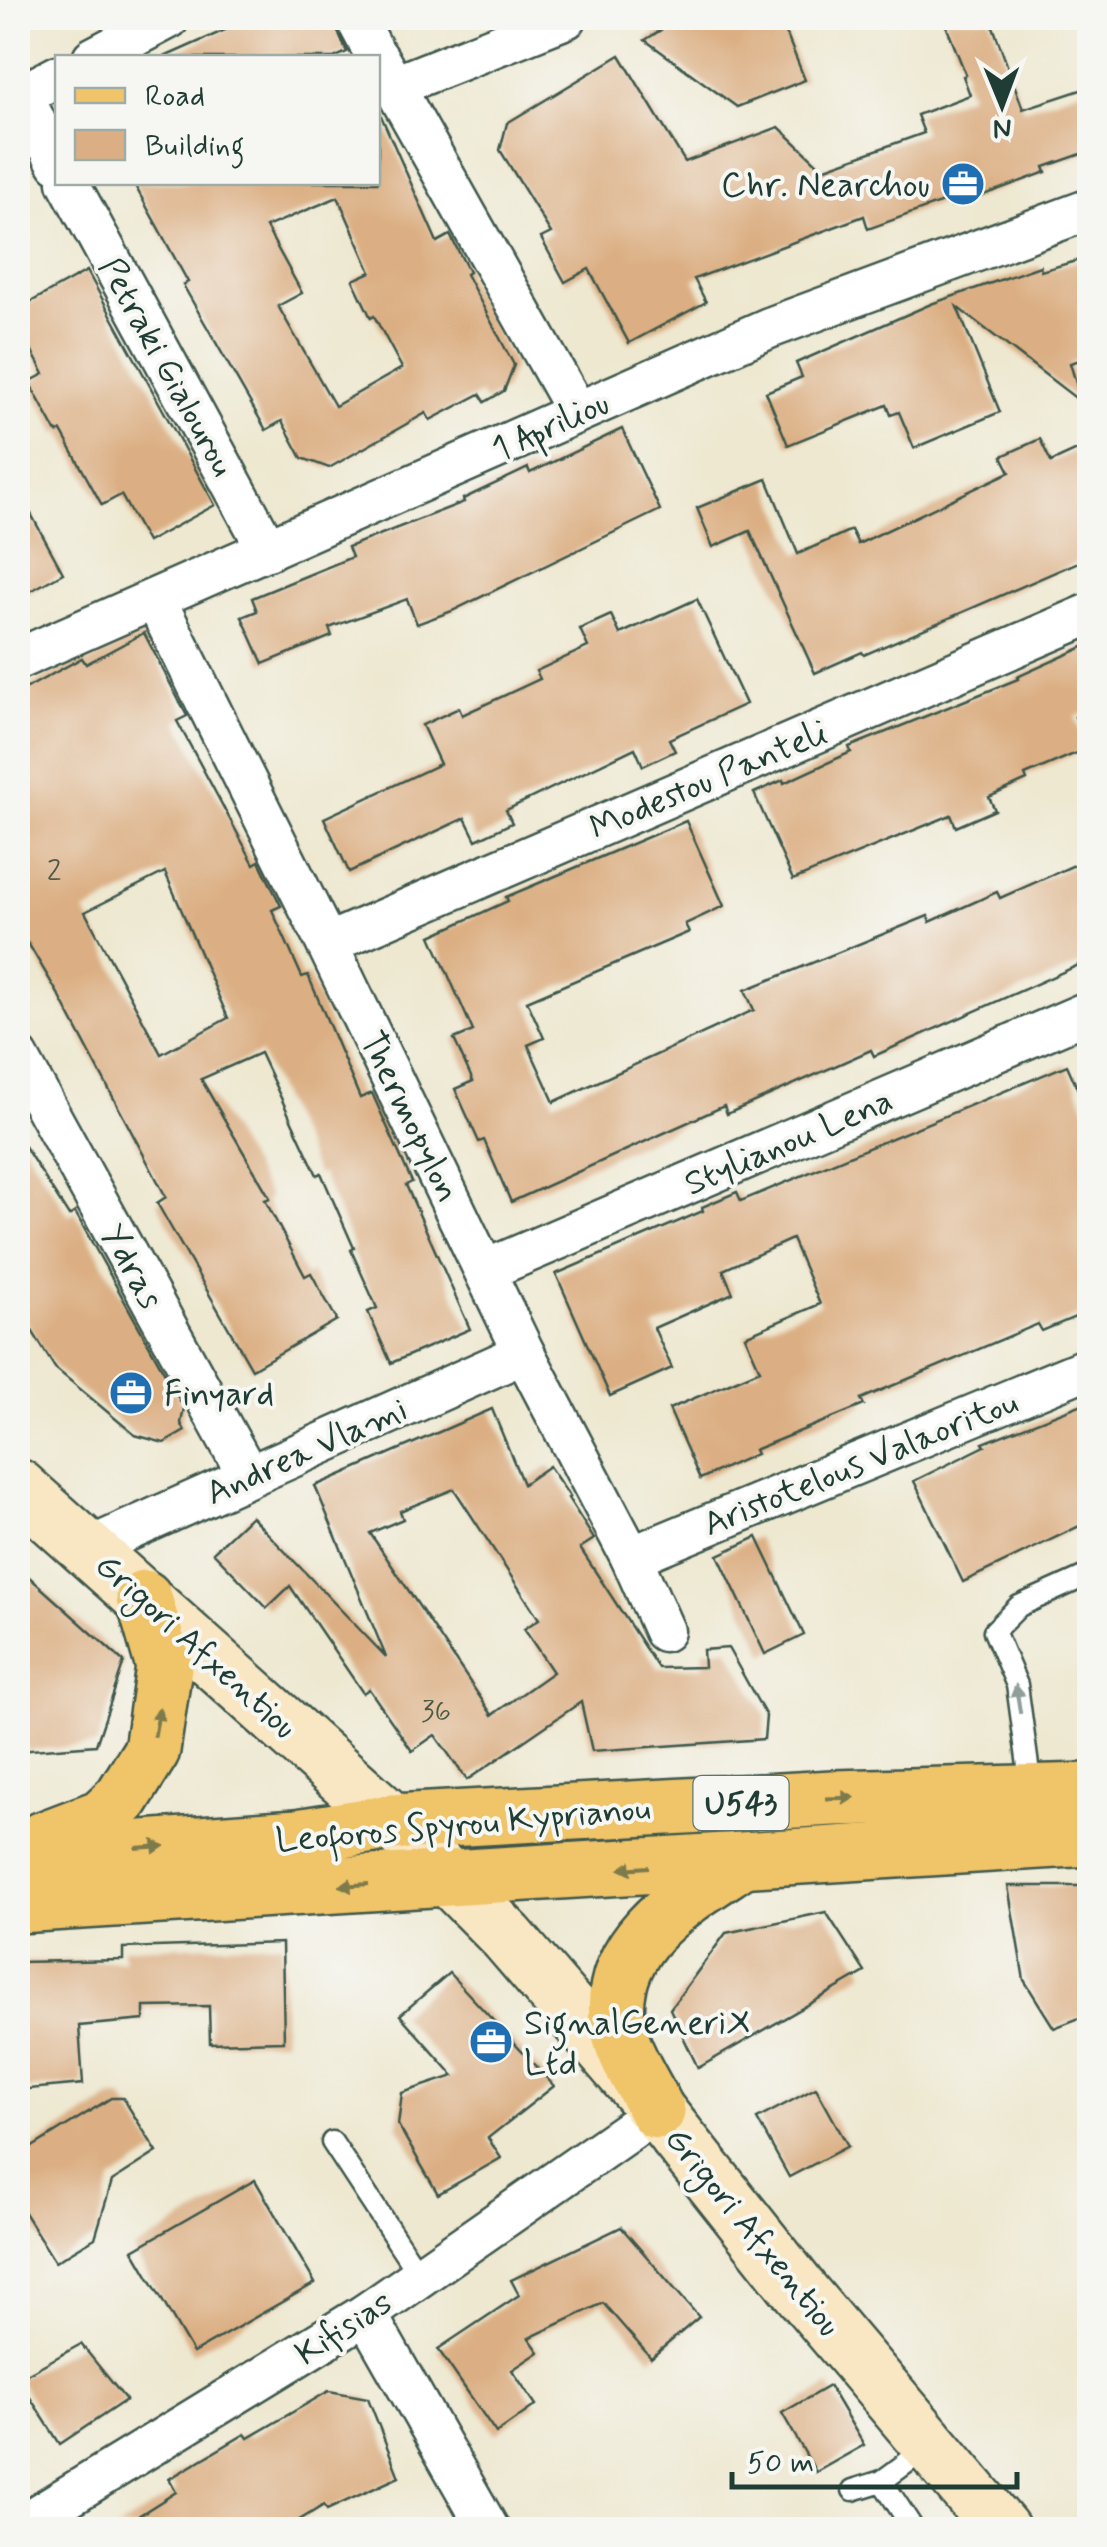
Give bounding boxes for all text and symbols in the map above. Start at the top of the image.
legend [55,55,380,185]
north arrow [952,55,1052,155]
text: Road [145,77,205,116]
text: N [993,109,1012,146]
text: Building [145,127,244,169]
office icon: Chr. Nearchou [940,161,986,207]
place label: Chr. Nearchou [721,163,930,209]
street label: Petraki Gialourou [87,249,245,485]
street label: 1 Apriliou [485,381,618,477]
street label: Modestou Panteli [583,710,835,852]
house number: 2 [47,852,61,891]
street label: Thermopylon [348,1024,470,1210]
street label: Stylianou Lena [677,1078,900,1207]
street label: Ydras [89,1216,173,1318]
office icon: Finyard [108,1370,154,1416]
place label: Finyard [164,1372,274,1418]
street label: Aristotelous Valaoritou [697,1380,1025,1548]
street label: Andrea Vlami [199,1387,415,1517]
street label: Grigori Afxentiou [83,1543,307,1752]
one-way arrow [1010,1683,1026,1714]
house number: 36 [421,1692,451,1731]
one-way arrow [150,1706,165,1737]
road number: U543 [694,1776,788,1830]
street label: Leoforos Spyrou Kyprianou [274,1786,653,1867]
one-way arrow [825,1790,857,1806]
one-way arrow [134,1839,166,1855]
one-way arrow [618,1860,650,1876]
one-way arrow [338,1878,370,1894]
place label: SignalGeneriX Ltd [524,2001,751,2087]
office icon: SignalGeneriX Ltd [468,2019,514,2065]
street label: Grigori Afxentiou [651,2118,851,2349]
street label: Kifisias [287,2280,401,2377]
scale bar [732,2427,1017,2489]
text: 50 m [747,2444,814,2483]

